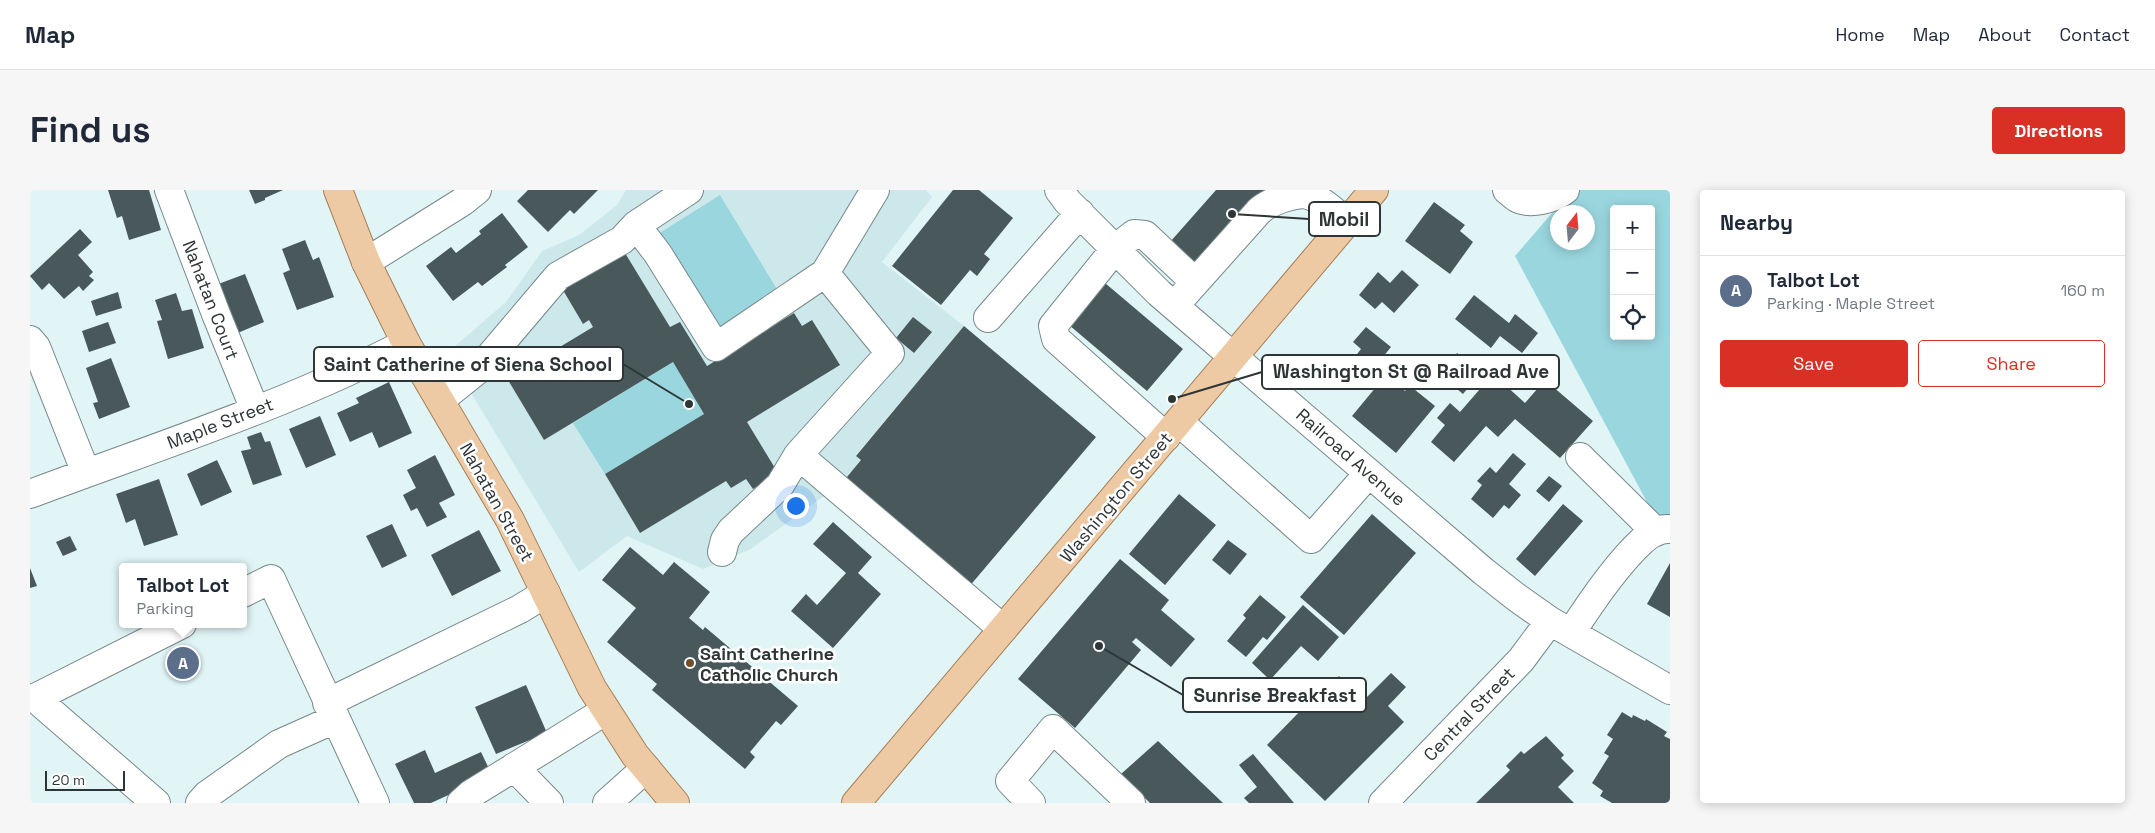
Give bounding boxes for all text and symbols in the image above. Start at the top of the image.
text: Map [25,19,75,50]
text: Home [1836,23,1885,46]
text: Map [1913,23,1950,46]
text: About [1978,23,2032,46]
text: Contact [2060,23,2130,46]
button: Directions [1992,107,2125,154]
text: Find us [30,108,151,152]
callout: Mobil [1309,202,1380,236]
north arrow [1550,205,1595,250]
map controls [1610,205,1655,340]
button: + [1610,205,1655,250]
text: Mobil [1319,207,1369,232]
text: Nearby [1720,209,1793,236]
street label: Nahatan Court [178,237,244,363]
button: − [1610,250,1655,295]
text: Talbot Lot [1767,268,1860,293]
text: A [1731,280,1741,301]
text: 160 m [2060,280,2105,301]
text: Parking · Maple Street [1767,293,1935,314]
button: locate [1610,295,1655,340]
button: Save [1720,340,1908,387]
button: Share [1918,340,2105,387]
callout: Saint Catherine of Siena School [314,347,623,381]
text: Saint Catherine of Siena School [324,352,612,377]
callout: Washington St @ Railroad Ave [1262,355,1559,389]
text: Washington St @ Railroad Ave [1273,359,1549,384]
street label: Maple Street [163,392,277,454]
street label: Railroad Avenue [1291,403,1411,511]
street label: Washington Street [1055,427,1177,567]
street label: Nahatan Street [455,439,539,565]
your location [783,493,809,519]
popup [119,563,247,628]
text: Talbot Lot [137,573,229,598]
text: Parking [137,598,194,619]
place label: Saint Catherine Catholic Church [700,642,838,686]
pin: A [167,644,199,682]
marker: Saint Catherine Catholic Church [684,657,696,669]
street label: Central Street [1418,662,1520,766]
callout: Sunrise Breakfast [1183,678,1366,712]
text: Sunrise Breakfast [1193,683,1357,708]
scale bar [45,768,125,791]
text: 20 m [52,771,85,789]

